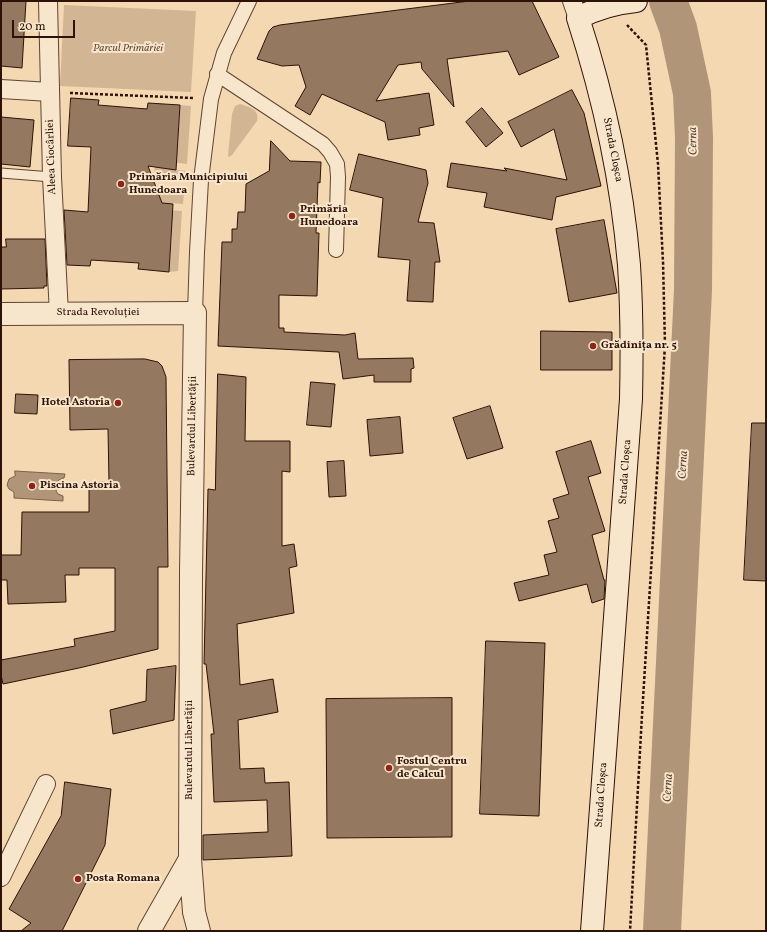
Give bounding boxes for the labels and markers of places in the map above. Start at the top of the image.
place label: Primăria Municipiului Hunedoara [129,171,248,197]
marker: Primăria Municipiului Hunedoara [116,179,126,189]
place label: Primăria Hunedoara [300,203,358,229]
marker: Primăria Hunedoara [287,211,297,221]
place label: Grădinița nr. 5 [601,339,677,353]
marker: Grădinița nr. 5 [588,341,598,351]
place label: Hotel Astoria [41,396,110,410]
marker: Hotel Astoria [113,398,123,408]
place label: Piscina Astoria [40,479,119,493]
marker: Piscina Astoria [27,481,37,491]
place label: Fostul Centru de Calcul [397,755,467,781]
marker: Fostul Centru de Calcul [384,763,394,773]
place label: Posta Romana [86,872,160,886]
marker: Posta Romana [73,874,83,884]

